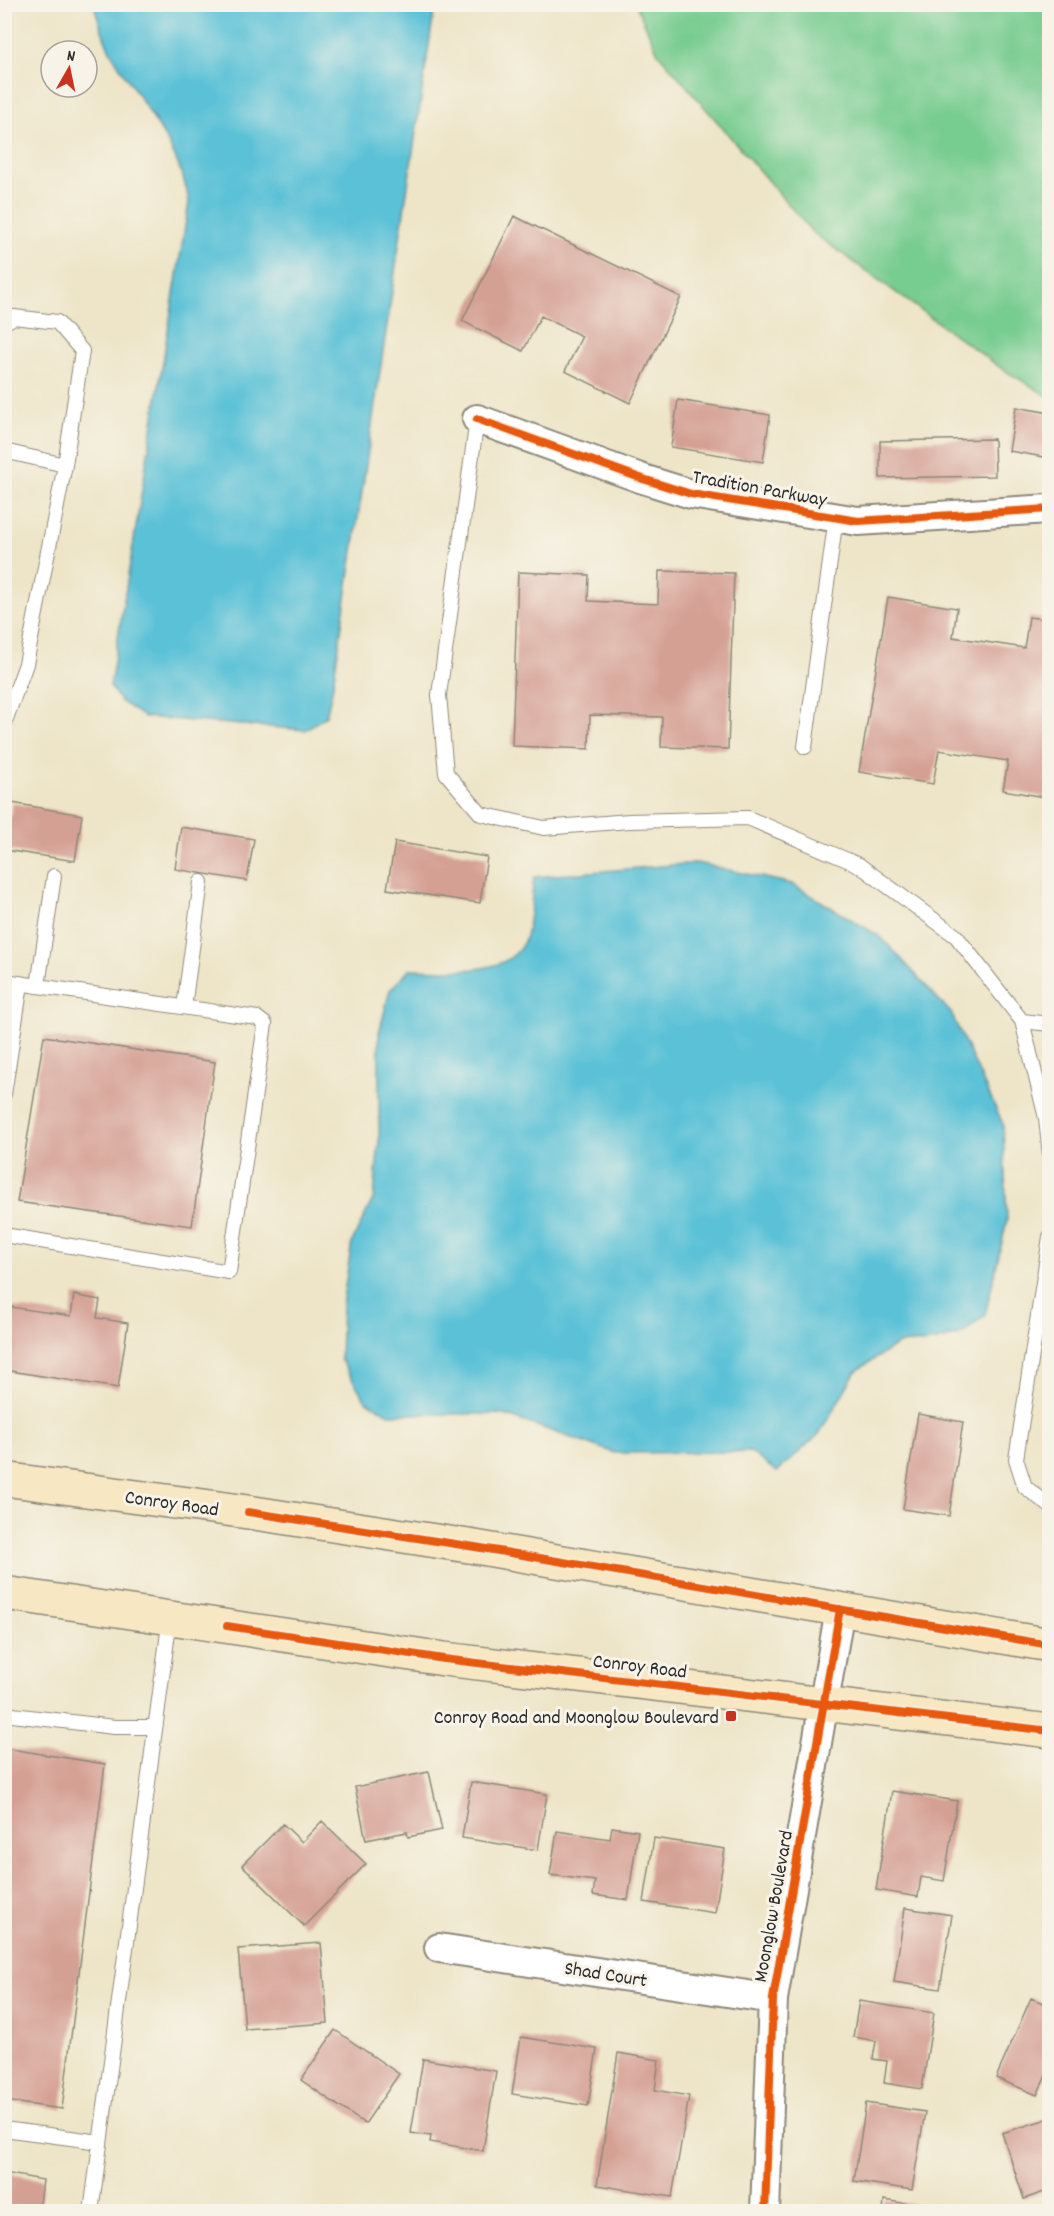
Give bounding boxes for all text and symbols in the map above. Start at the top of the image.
north arrow [39,39,99,99]
text: N [65,45,77,69]
street label: Tradition Parkway [690,464,830,516]
street label: Conroy Road [123,1485,220,1525]
street label: Conroy Road [591,1648,688,1688]
place label: Conroy Road and Moonglow Boulevard [434,1705,719,1733]
marker: Conroy Road and Moonglow Boulevard [724,1709,738,1723]
street label: Moonglow Boulevard [748,1828,802,1985]
street label: Shad Court [562,1956,649,1996]

